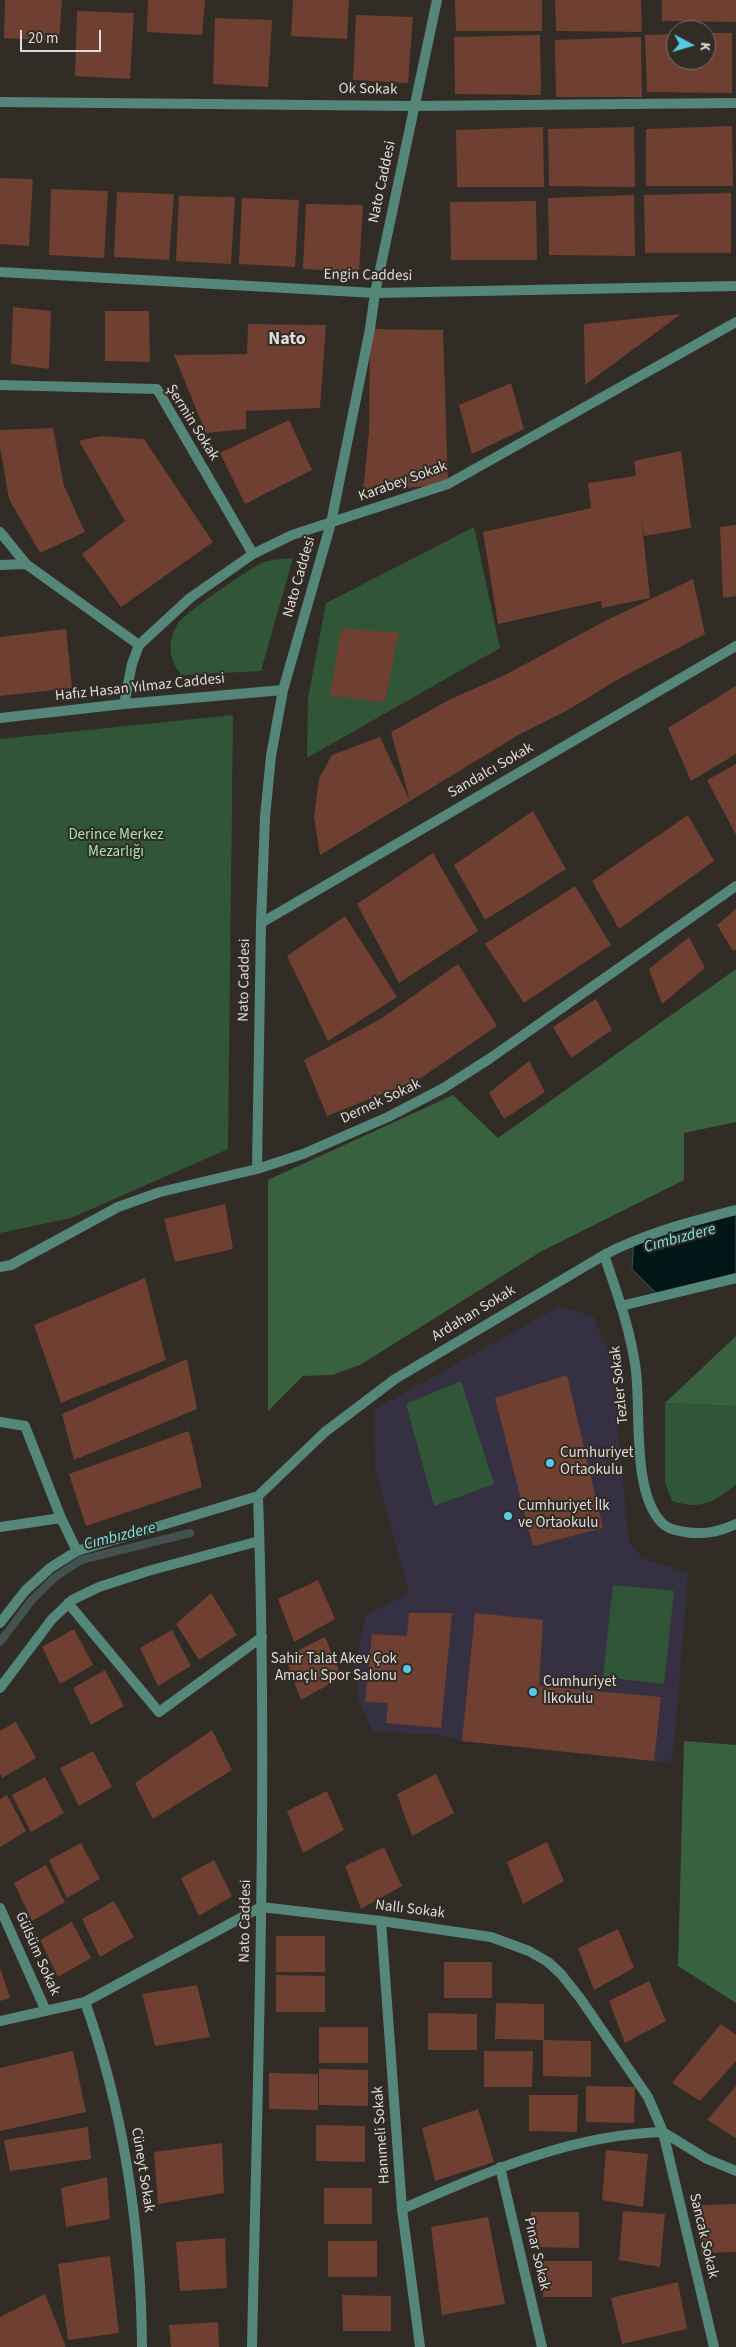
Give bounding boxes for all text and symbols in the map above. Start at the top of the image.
scale bar [22,20,104,52]
north arrow [666,20,716,70]
text: 20 m [28,28,58,49]
text: K [695,41,715,52]
street label: Ok Sokak [338,80,398,100]
street label: Nato Caddesi [366,139,400,225]
street label: Engin Caddesi [323,266,413,286]
district label: Nato [268,329,306,351]
street label: Şermin Sokak [161,382,223,464]
street label: Karabey Sokak [356,458,450,506]
street label: Nato Caddesi [280,535,320,619]
street label: Hafız Hasan Yılmaz Caddesi [54,670,226,706]
street label: Sandalcı Sokak [445,739,537,803]
park label: Derince Merkez Mezarlığı [68,827,164,862]
street label: Nato Caddesi [235,938,255,1022]
street label: Dernek Sokak [338,1076,424,1128]
water label: Cımbızdere [642,1220,718,1258]
street label: Ardahan Sokak [429,1282,519,1346]
street label: Tezler Sokak [607,1345,633,1425]
place label: Cumhuriyet Ortaokulu [560,1445,634,1480]
marker: Cumhuriyet Ortaokulu [544,1457,556,1469]
place label: Cumhuriyet İlk ve Ortaokulu [518,1498,610,1533]
marker: Cumhuriyet İlk ve Ortaokulu [502,1510,514,1522]
water label: Cımbızdere [82,1519,158,1555]
place label: Sahir Talat Akev Çok Amaçlı Spor Salonu [271,1651,397,1686]
marker: Sahir Talat Akev Çok Amaçlı Spor Salonu [401,1663,413,1675]
place label: Cumhuriyet İlkokulu [543,1674,617,1709]
marker: Cumhuriyet İlkokulu [527,1686,539,1698]
street label: Nato Caddesi [236,1879,256,1963]
street label: Nallı Sokak [374,1897,446,1923]
street label: Gülsüm Sokak [11,1909,63,1999]
street label: Hanımeli Sokak [370,2085,394,2185]
street label: Cüneyt Sokak [126,2126,158,2214]
street label: Sancak Sokak [684,2192,722,2280]
street label: Pınar Sokak [519,2216,553,2292]

